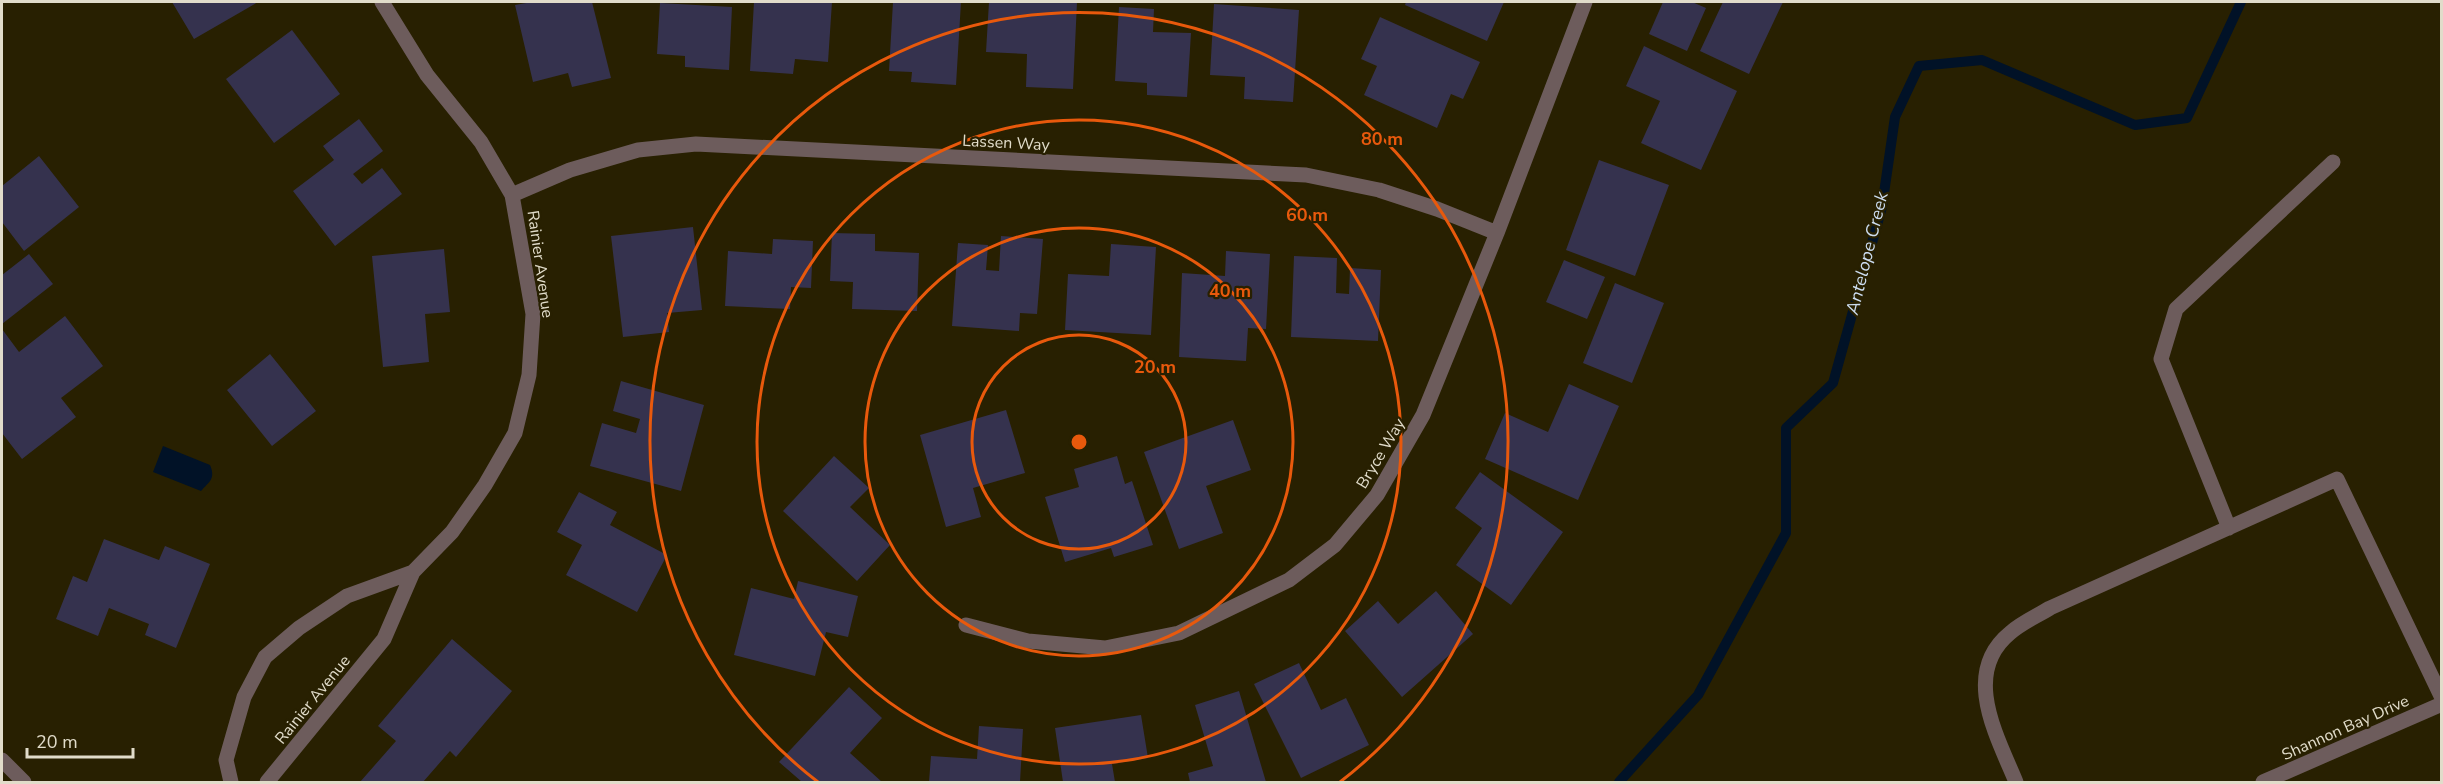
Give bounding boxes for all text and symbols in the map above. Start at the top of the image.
text: 80 m [1361,127,1403,151]
street label: Lassen Way [962,130,1051,156]
water label: Antelope Creek [1840,188,1894,318]
text: 60 m [1286,203,1328,227]
street label: Rainier Avenue [522,209,558,319]
text: 40 m [1209,279,1251,303]
text: 20 m [1134,355,1176,379]
street label: Bryce Way [1351,414,1411,493]
centre of rings [1069,432,1089,452]
street label: Rainier Avenue [270,651,355,749]
street label: Shannon Bay Drive [2278,690,2413,766]
scale bar [27,721,134,759]
text: 20 m [36,730,78,754]

